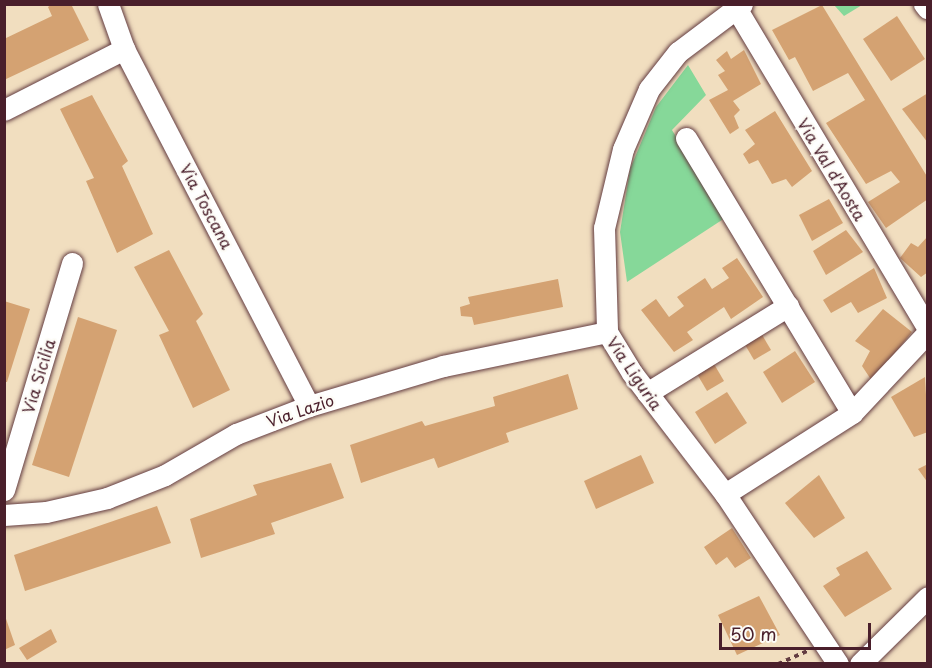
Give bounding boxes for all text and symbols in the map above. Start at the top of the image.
street label: Via Val d'Aosta [794,114,870,224]
street label: Via Toscana [177,160,237,252]
street label: Via Liguria [603,333,667,413]
street label: Via Sicilia [18,337,58,415]
street label: Via Lazio [264,390,336,430]
scale bar [722,611,874,649]
text: 50 m [730,620,777,647]

